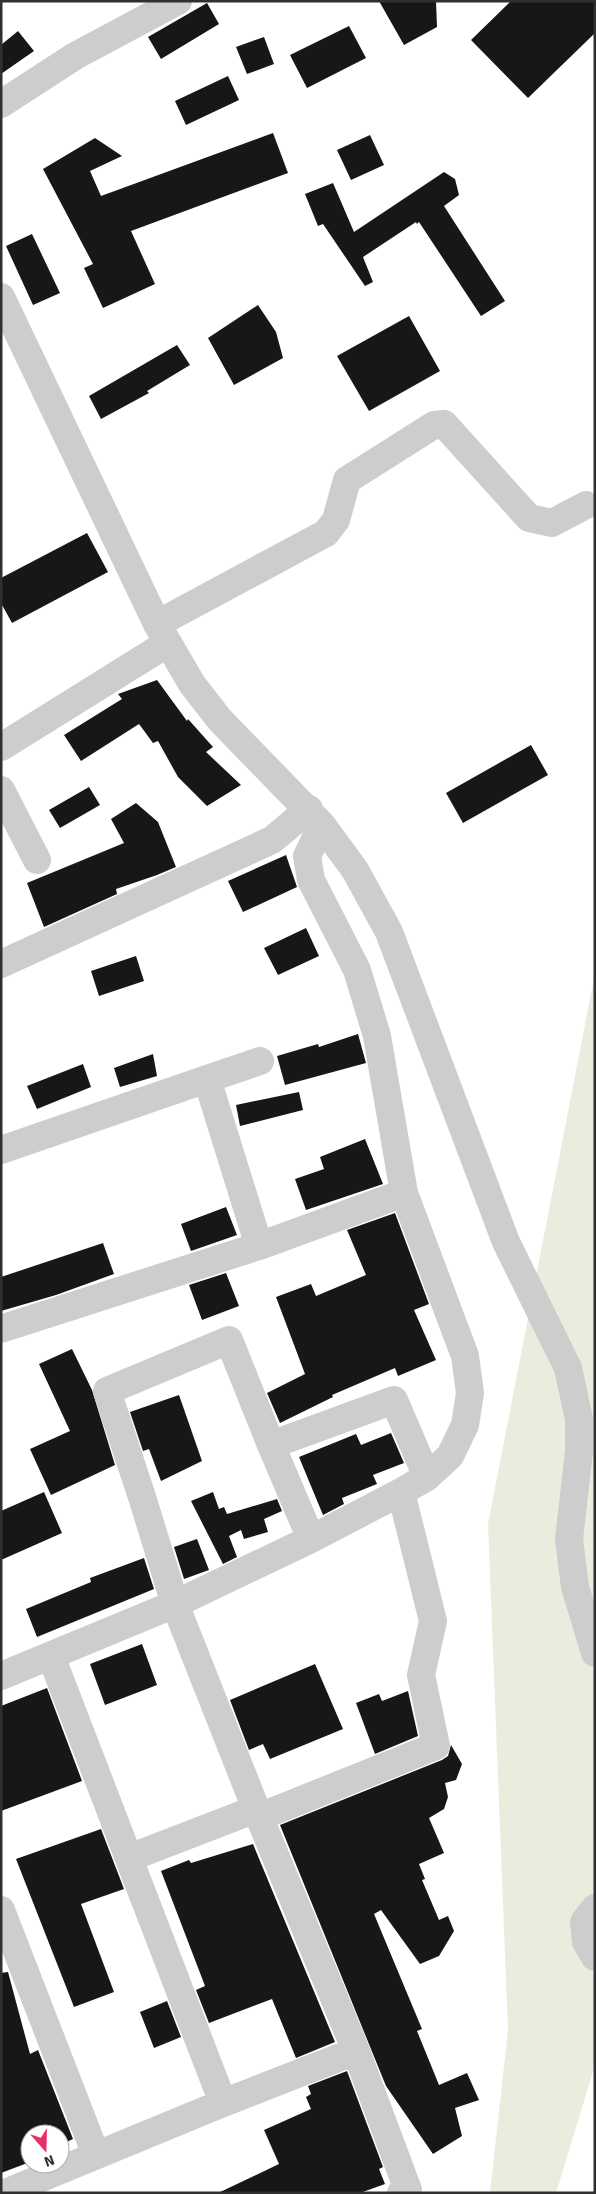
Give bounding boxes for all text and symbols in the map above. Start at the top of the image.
north arrow [20,2124,70,2174]
text: N [42,2151,57,2170]

